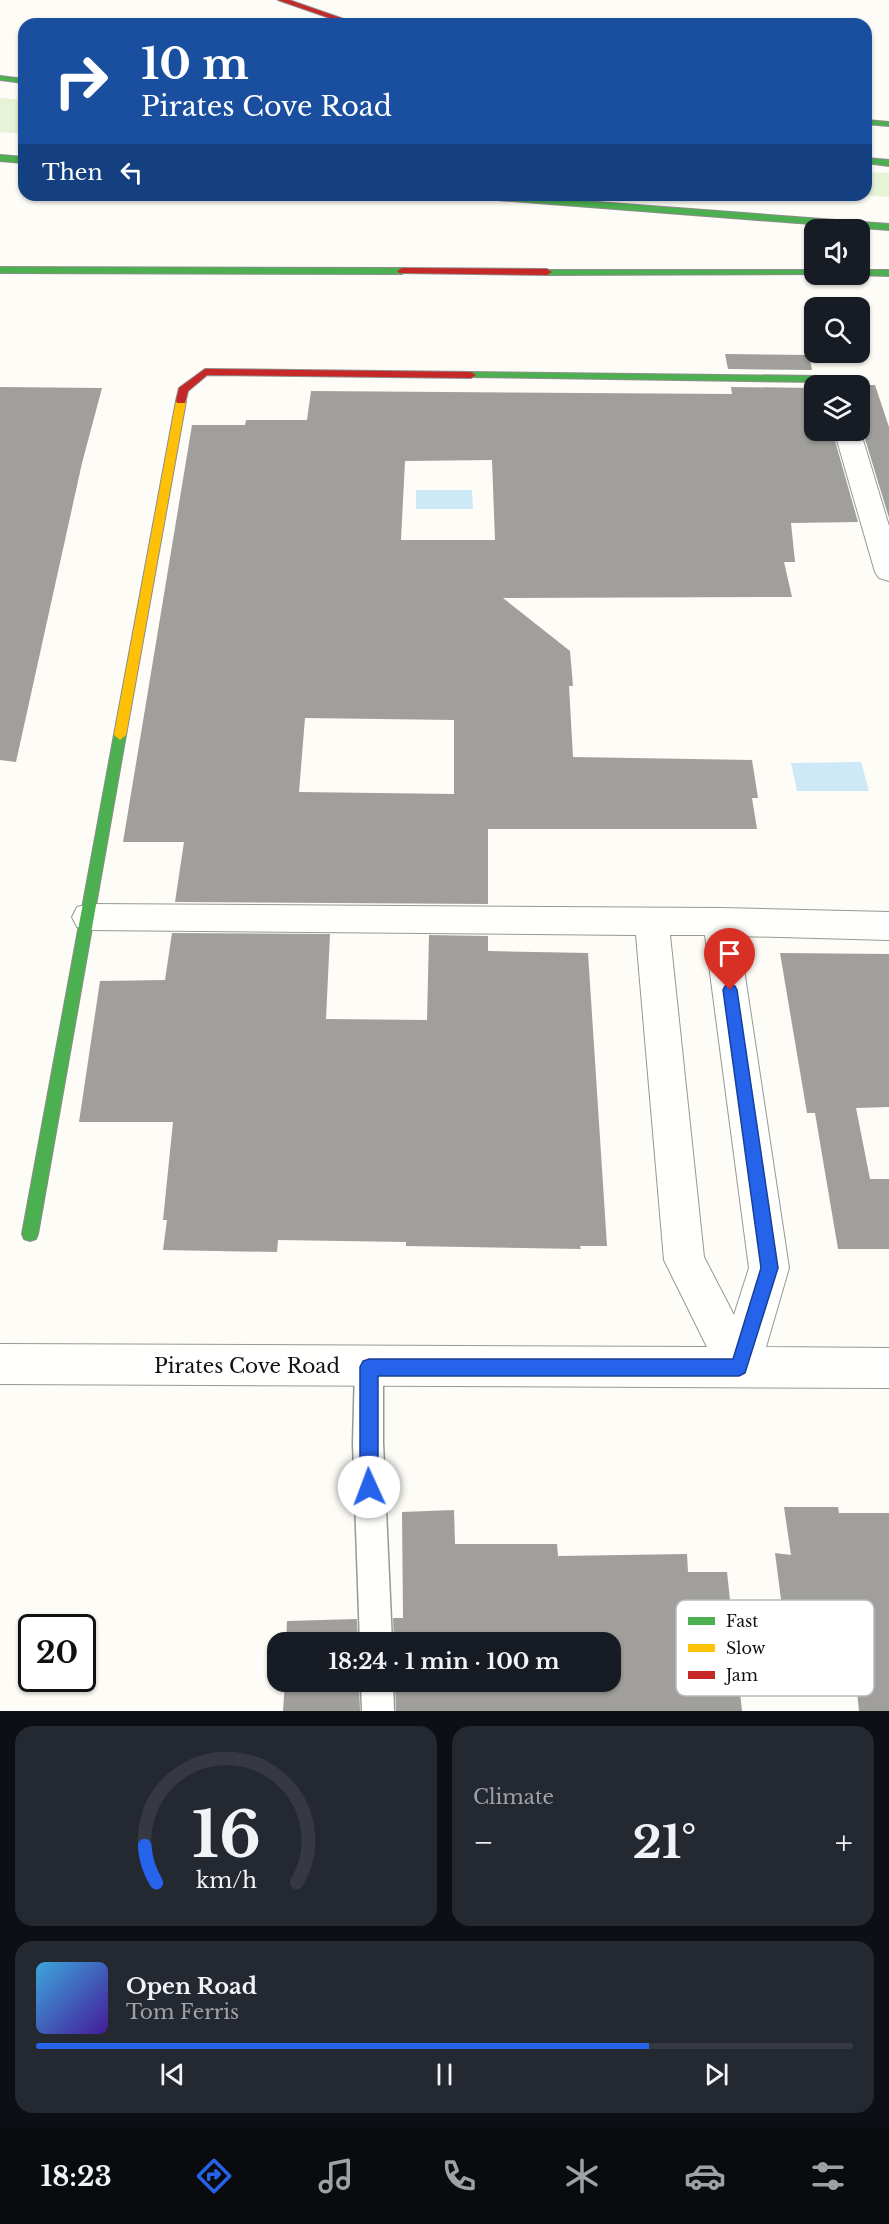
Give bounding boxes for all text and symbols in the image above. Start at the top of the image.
text: 10 m [141,38,249,90]
icon: right [42,42,120,120]
text: Pirates Cove Road [141,90,392,123]
icon: left [115,156,148,189]
text: Then [42,159,103,186]
map controls [804,219,870,441]
button: sound [804,219,870,285]
button: search [804,297,870,363]
button: layers [804,375,870,441]
pin [704,928,755,990]
icon: arrive [713,937,746,970]
street label: Pirates Cove Road [154,1354,340,1378]
position arrow [337,1455,401,1519]
legend [676,1600,874,1696]
text: Fast [726,1611,758,1631]
speed limit sign: 20 [18,1614,96,1692]
text: Slow [726,1638,766,1658]
text: 18:24 · 1 min · 100 m [328,1648,560,1675]
text: Jam [724,1665,758,1685]
text: Climate [473,1785,554,1809]
text: 16 [191,1796,261,1874]
text: 21° [632,1814,696,1870]
text: − [473,1822,494,1863]
text: + [835,1822,853,1863]
text: km/h [196,1867,257,1894]
text: Open Road [126,1973,257,2000]
text: Tom Ferris [126,2000,239,2024]
icon: previous [156,2058,189,2091]
icon: pause [428,2058,461,2091]
icon: next [700,2058,733,2091]
icon: directions [193,2155,235,2197]
icon: music [315,2155,357,2197]
icon: phone [438,2155,480,2197]
icon: climate [561,2155,603,2197]
icon: car [684,2155,726,2197]
icon: filters [807,2155,849,2197]
text: 18:23 [40,2160,112,2193]

